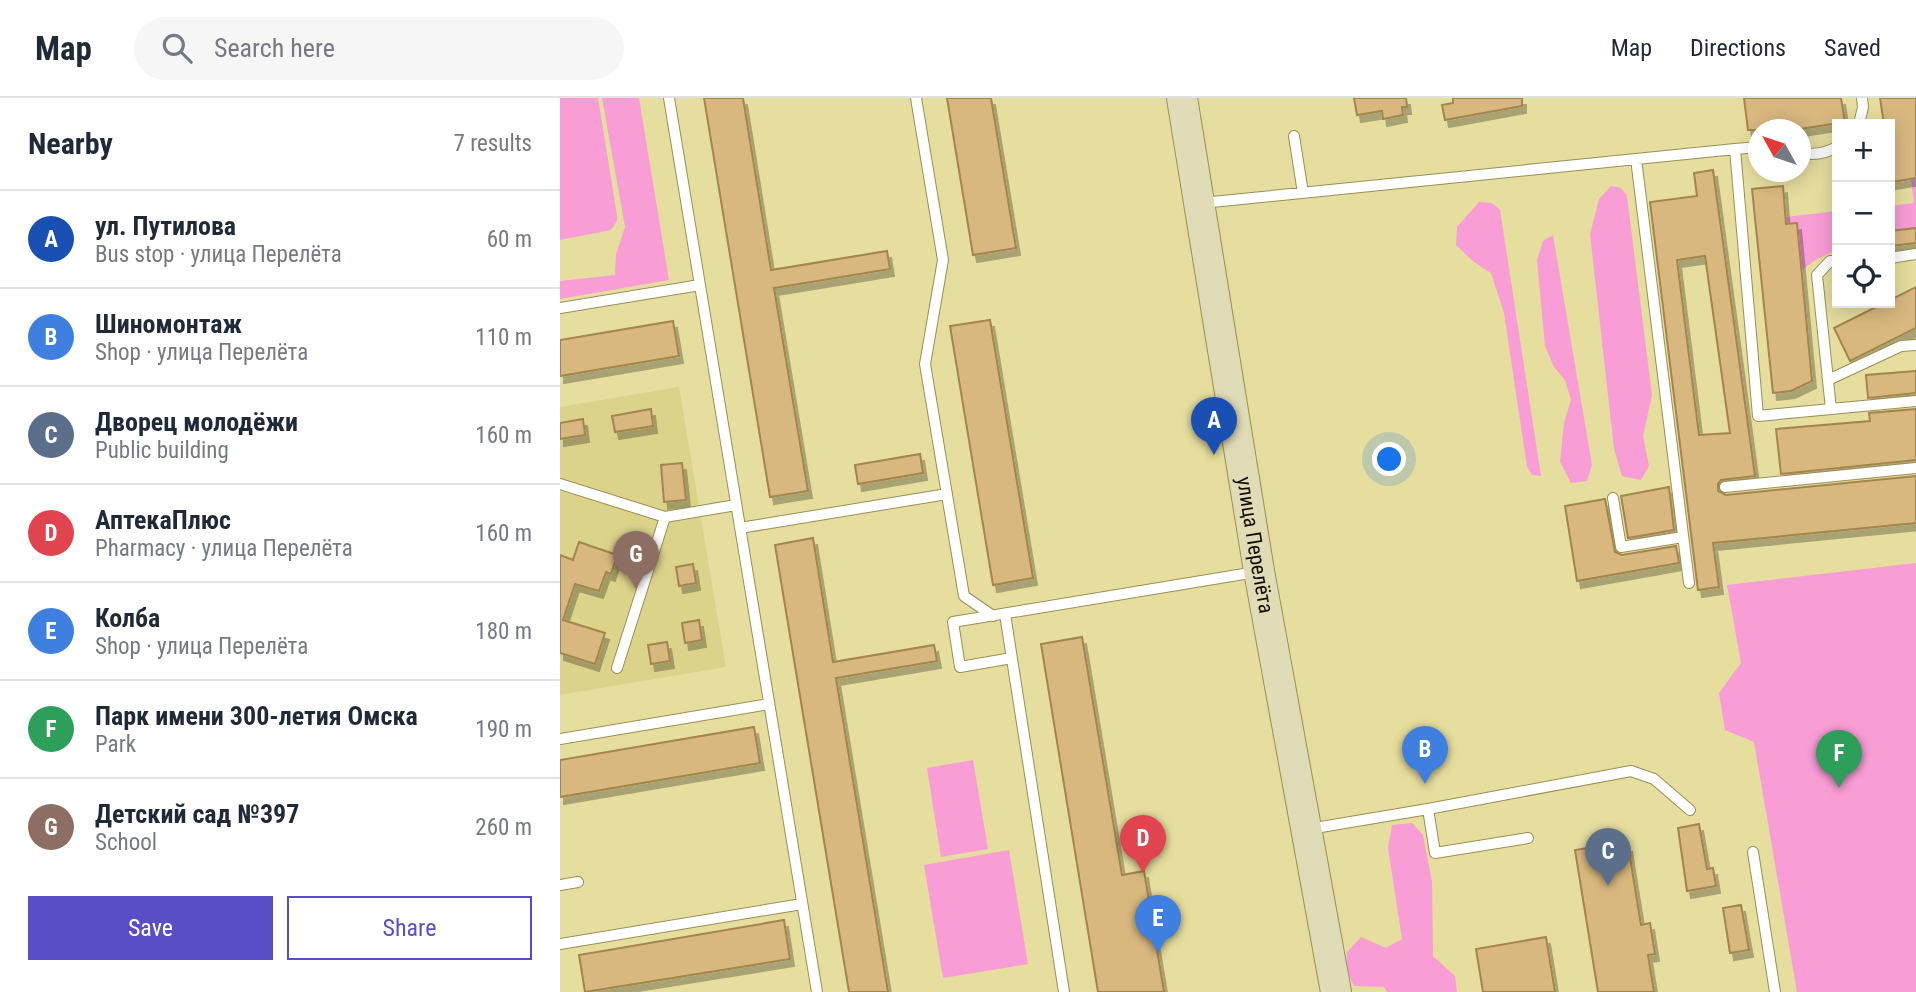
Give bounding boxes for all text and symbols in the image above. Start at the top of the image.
search box [134,17,624,80]
text: Map [35,29,92,68]
icon: search [158,29,196,67]
text: Search here [214,33,335,63]
text: Map [1611,34,1652,62]
text: Directions [1690,34,1786,62]
text: Saved [1824,34,1881,62]
north arrow [1748,119,1811,182]
map controls [1832,119,1895,308]
button: + [1832,119,1895,182]
text: Nearby [28,126,113,161]
text: 7 results [454,130,532,157]
button: − [1832,182,1895,245]
text: ул. Путилова [95,211,236,241]
text: A [44,226,58,253]
text: 60 m [487,226,532,253]
text: Bus stop · улица Перелёта [95,241,342,268]
button: locate [1832,245,1895,308]
text: Шиномонтаж [95,309,242,339]
text: B [45,324,57,351]
text: 110 m [475,324,532,351]
text: Shop · улица Перелёта [95,339,308,366]
pin: A [1191,397,1237,455]
text: Дворец молодёжи [95,407,298,437]
text: C [44,422,58,449]
text: 160 m [475,422,532,449]
text: Public building [95,437,229,464]
your location [1372,442,1406,476]
street label: улица Перелёта [1232,475,1279,615]
text: АптекаПлюс [95,505,231,535]
text: D [45,520,58,547]
text: 160 m [475,520,532,547]
pin: G [613,531,659,589]
text: Pharmacy · улица Перелёта [95,535,353,562]
text: Колба [95,603,160,633]
text: E [45,618,57,645]
text: 180 m [475,618,532,645]
text: Shop · улица Перелёта [95,633,308,660]
text: Парк имени 300-летия Омска [95,701,418,731]
text: F [46,716,56,743]
text: 190 m [475,716,532,743]
pin: B [1402,726,1448,784]
pin: F [1816,730,1862,788]
text: Park [95,731,136,758]
text: Детский сад №397 [95,799,299,829]
text: G [44,814,58,841]
text: 260 m [475,814,532,841]
pin: D [1120,815,1166,873]
pin: C [1585,828,1631,886]
text: School [95,829,157,856]
pin: E [1135,895,1181,953]
button: Save [28,896,273,960]
button: Share [287,896,532,960]

